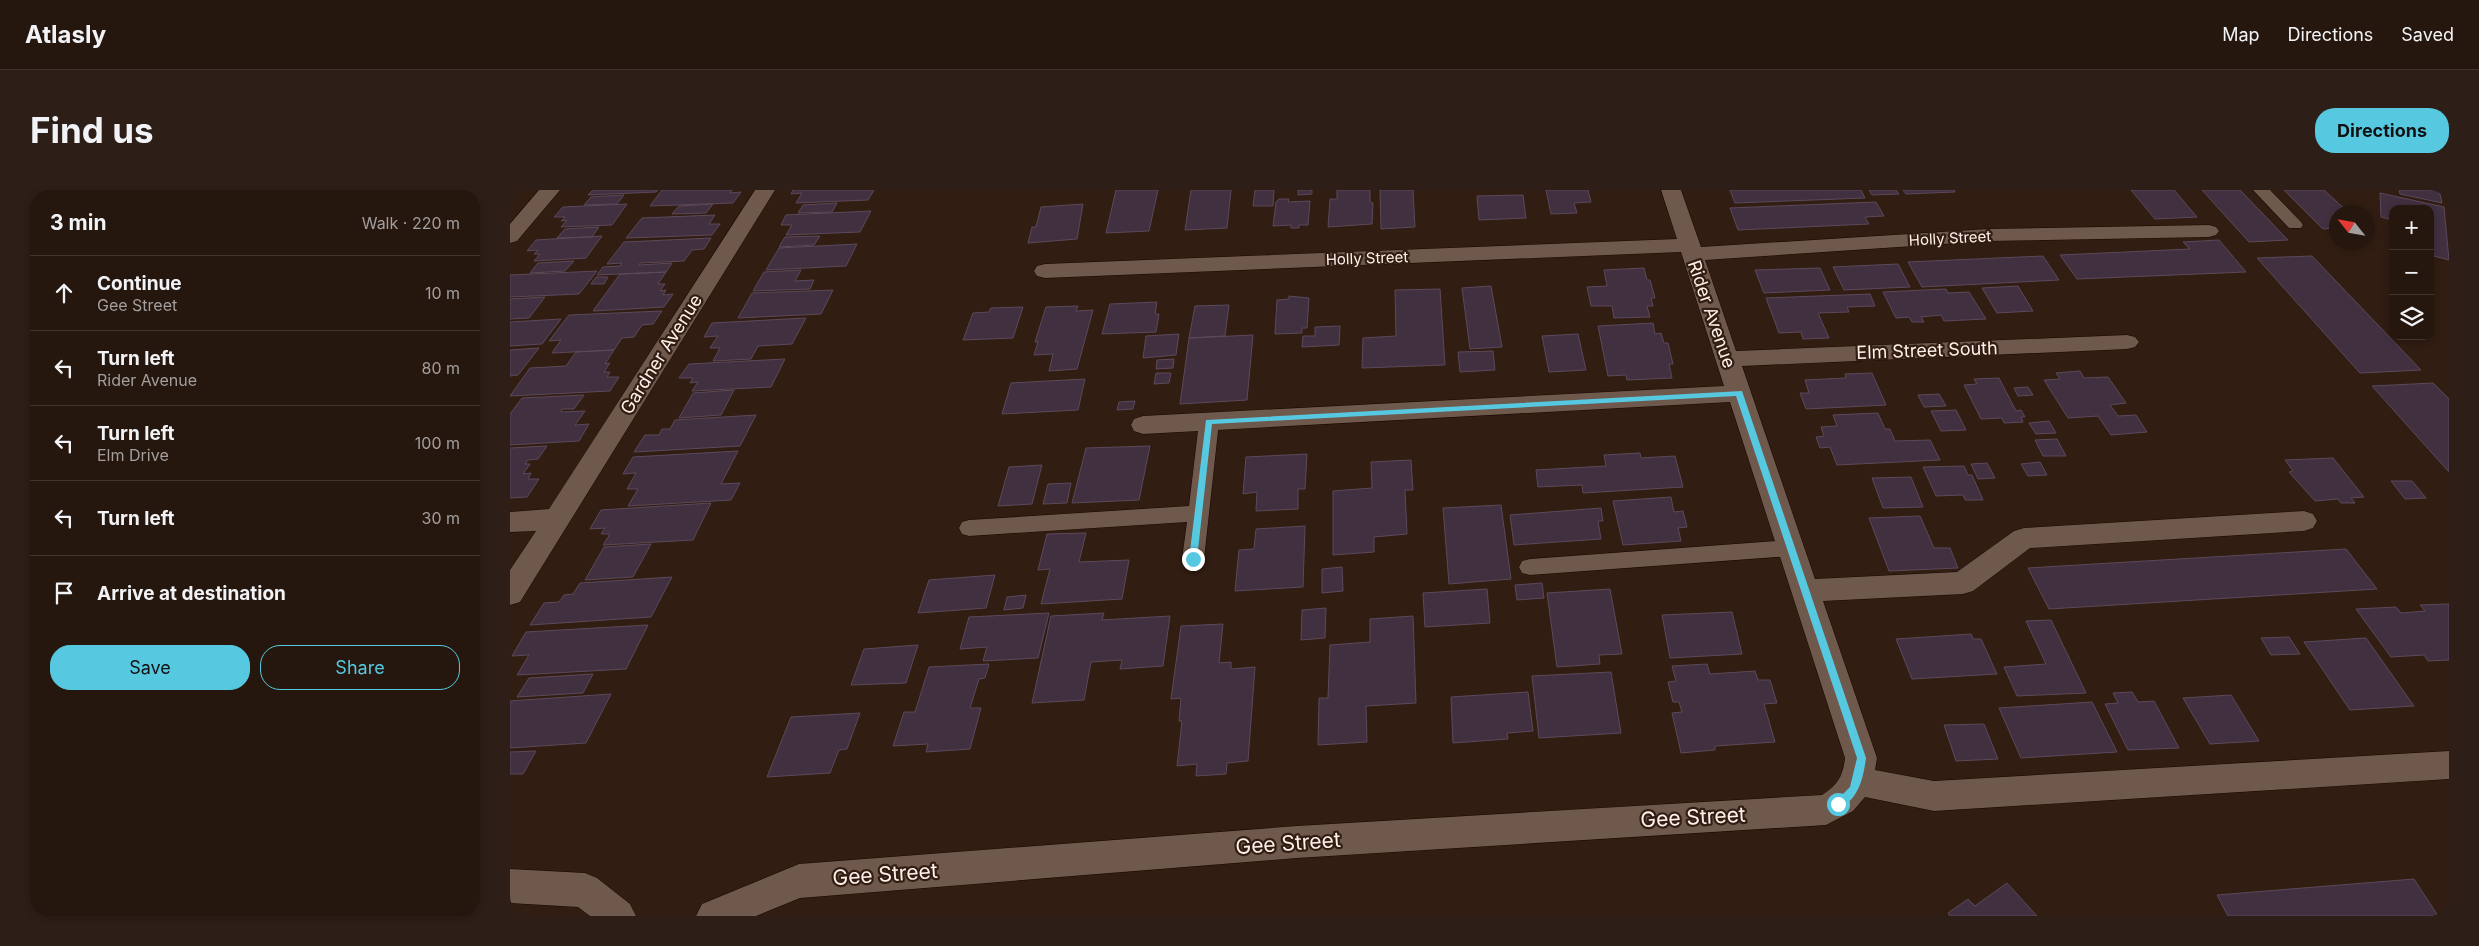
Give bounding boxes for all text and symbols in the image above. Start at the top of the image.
text: Atlasly [25,20,106,49]
text: Map [2222,24,2260,45]
text: Directions [2288,24,2373,45]
text: Saved [2401,24,2454,45]
button: Directions [2315,108,2449,153]
text: Find us [30,109,154,151]
north arrow [2329,205,2374,250]
map controls [2389,205,2434,340]
button: + [2389,205,2434,250]
text: 3 min [50,210,106,235]
text: Walk · 220 m [362,213,460,233]
street label: Holly Street [1908,226,1992,250]
street label: Holly Street [1325,247,1409,269]
button: − [2389,250,2434,295]
street label: Rider Avenue [1684,257,1740,371]
text: Continue [97,272,182,295]
icon: ahead [50,279,78,307]
text: 10 m [425,283,460,303]
street label: Gardner Avenue [616,290,706,418]
text: Gee Street [97,295,177,315]
button: layers [2389,295,2434,340]
street label: Elm Street South [1856,337,1998,363]
text: Turn left [97,347,175,370]
icon: left [50,354,78,382]
text: 80 m [421,358,460,378]
text: Rider Avenue [97,370,197,390]
text: Turn left [97,422,175,445]
icon: left [50,429,78,457]
text: 100 m [415,433,460,453]
text: Elm Drive [97,445,169,465]
icon: left [50,504,78,532]
text: Turn left [97,507,175,530]
text: 30 m [422,508,460,528]
route end [1182,548,1205,571]
icon: arrive [50,579,78,607]
text: Arrive at destination [97,582,286,605]
button: Save [50,645,250,690]
button: Share [260,645,460,690]
route start [1827,793,1850,816]
street label: Gee Street [1640,802,1746,832]
street label: Gee Street [1235,827,1342,859]
street label: Gee Street [832,858,939,890]

